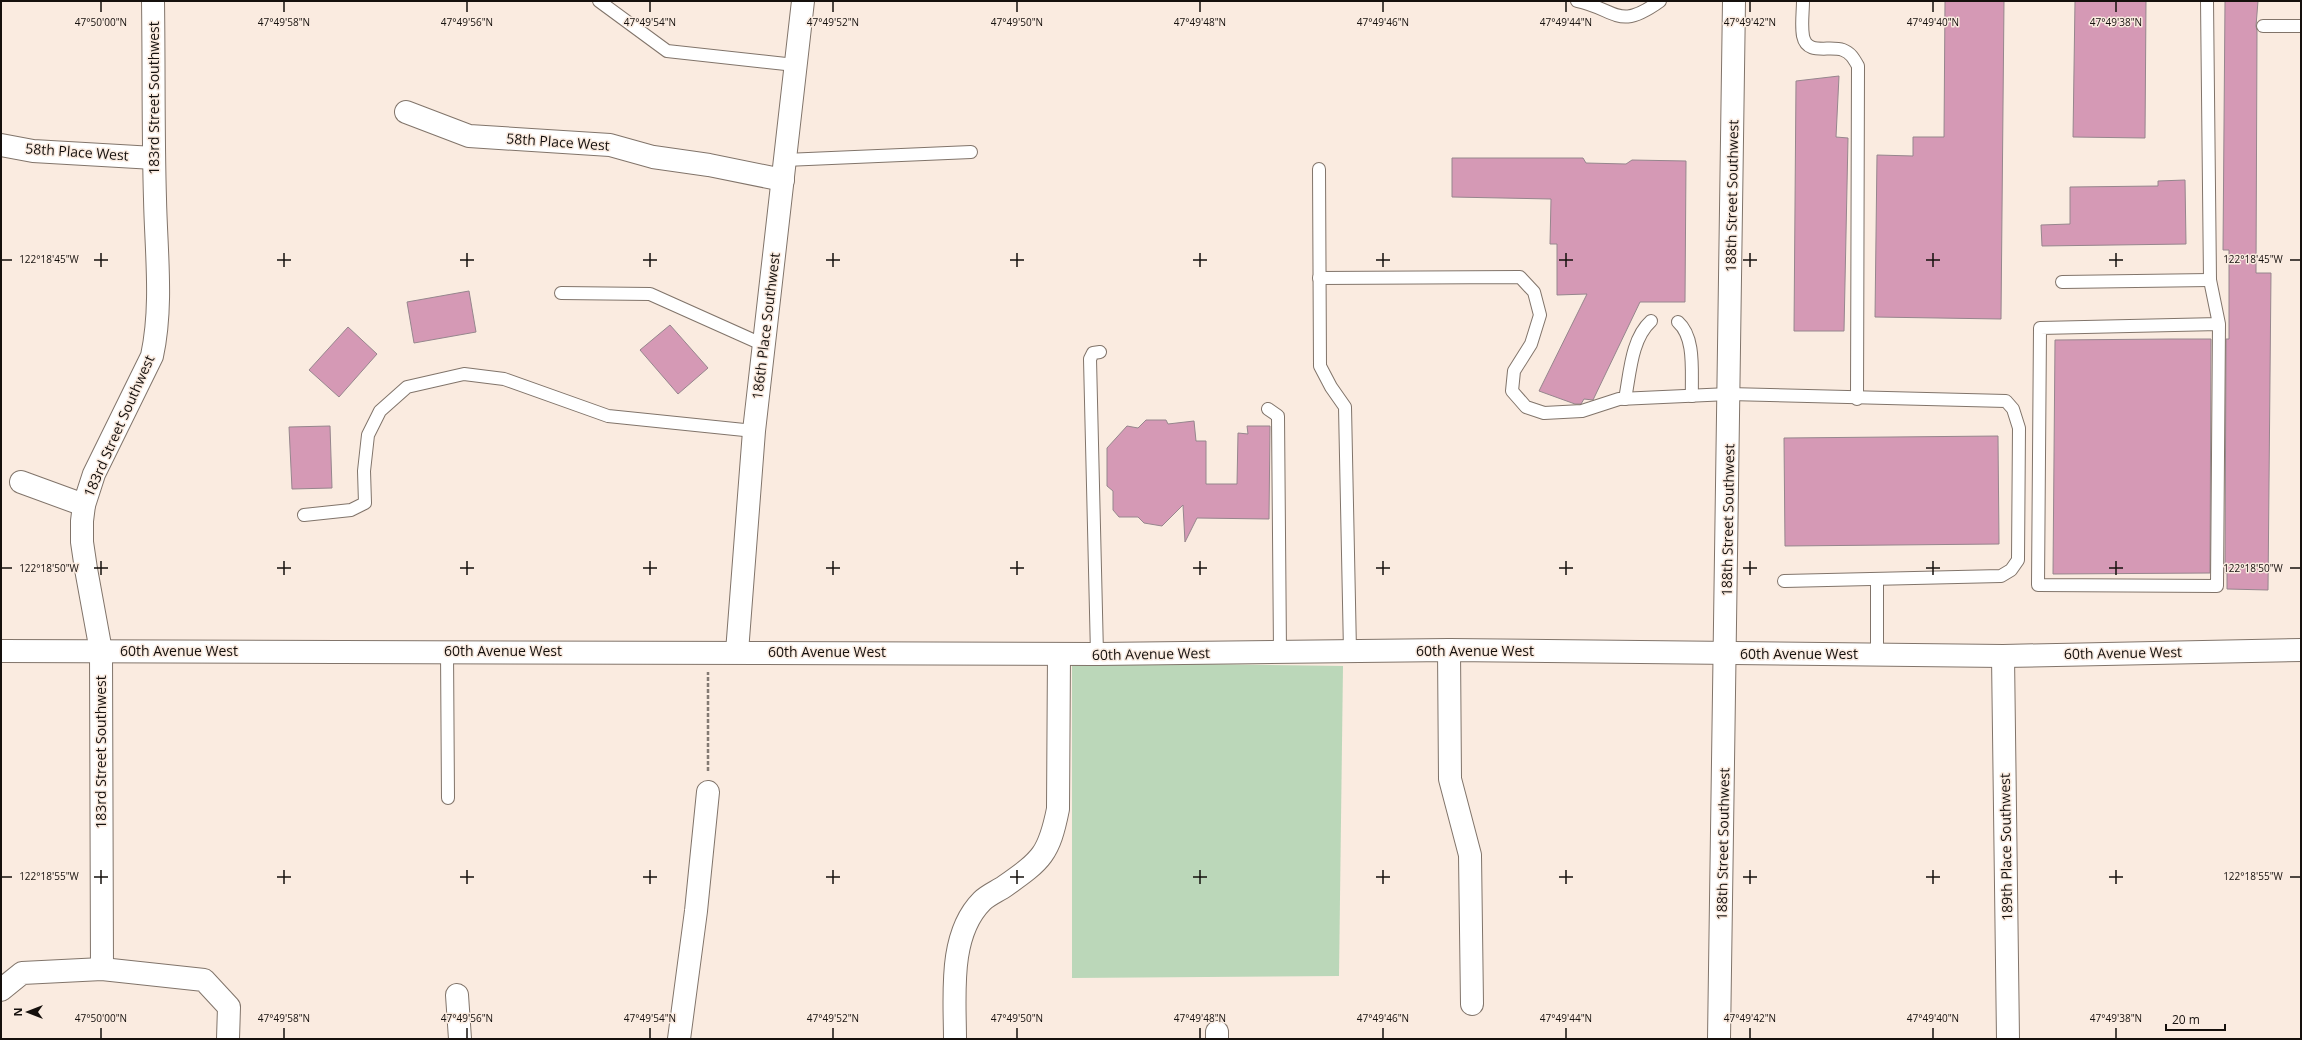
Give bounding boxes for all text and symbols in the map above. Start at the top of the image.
text: 47°50'00"N [75,15,127,29]
text: 47°49'58"N [258,15,310,29]
text: 47°49'56"N [441,15,493,29]
text: 47°49'54"N [624,15,676,29]
text: 47°49'52"N [807,15,859,29]
text: 47°49'50"N [991,15,1043,29]
text: 47°49'48"N [1174,15,1226,29]
text: 47°49'46"N [1357,15,1409,29]
text: 47°49'44"N [1540,15,1592,29]
text: 47°49'42"N [1724,15,1776,29]
text: 47°49'40"N [1907,15,1959,29]
text: 47°49'38"N [2090,15,2142,29]
street label: 183rd Street Southwest [144,21,163,175]
street label: 188th Street Southwest [1721,120,1742,272]
street label: 58th Place West [506,128,610,155]
street label: 58th Place West [25,138,129,165]
street label: 186th Place Southwest [747,251,784,400]
text: 122°18'45"W [19,252,80,266]
text: 122°18'45"W [2223,252,2284,266]
street label: 183rd Street Southwest [79,352,158,500]
street label: 188th Street Southwest [1717,444,1738,596]
text: 122°18'50"W [19,561,80,575]
text: 122°18'50"W [2223,561,2284,575]
street label: 60th Avenue West [120,641,238,660]
street label: 60th Avenue West [444,641,562,660]
street label: 60th Avenue West [1416,641,1534,660]
street label: 60th Avenue West [768,642,886,661]
street label: 60th Avenue West [2064,642,2182,663]
street label: 60th Avenue West [1092,643,1210,664]
street label: 60th Avenue West [1740,644,1858,663]
street label: 183rd Street Southwest [91,675,110,829]
street label: 188th Street Southwest [1712,768,1733,920]
street label: 189th Place Southwest [1995,773,2016,921]
text: 122°18'55"W [19,869,80,883]
text: 122°18'55"W [2223,869,2284,883]
north arrow [8,992,48,1032]
scale bar [2166,1006,2225,1032]
text: N [10,1008,25,1016]
text: 47°50'00"N [75,1011,127,1025]
text: 47°49'58"N [258,1011,310,1025]
text: 47°49'56"N [441,1011,493,1025]
text: 47°49'54"N [624,1011,676,1025]
text: 47°49'52"N [807,1011,859,1025]
text: 47°49'50"N [991,1011,1043,1025]
text: 47°49'48"N [1174,1011,1226,1025]
text: 47°49'46"N [1357,1011,1409,1025]
text: 47°49'44"N [1540,1011,1592,1025]
text: 47°49'42"N [1724,1011,1776,1025]
text: 47°49'40"N [1907,1011,1959,1025]
text: 47°49'38"N [2090,1011,2142,1025]
text: 20 m [2172,1011,2200,1028]

